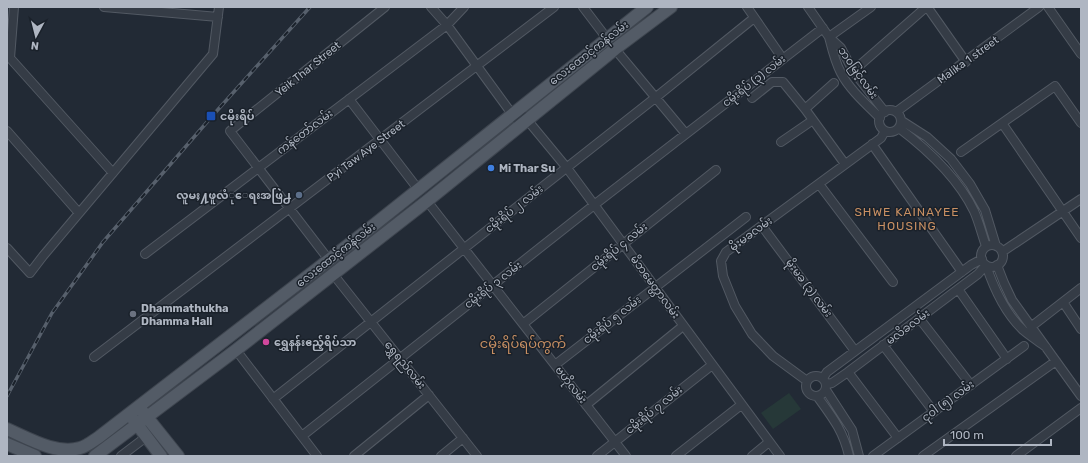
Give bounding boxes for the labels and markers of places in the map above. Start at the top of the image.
place label: ငမိုးရိပ် [220,109,255,126]
marker: ငမိုးရိပ် [205,110,217,122]
place label: Mi Thar Su [499,162,555,175]
marker: Mi Thar Su [486,163,496,173]
place label: လူမႈ႔ဖူလံုေရးအဖြဲ႕ [176,188,292,205]
marker: လူမႈ႔ဖူလံုေရးအဖြဲ႕ [294,190,304,200]
place label: Dhammathukha Dhamma Hall [141,302,229,328]
marker: Dhammathukha Dhamma Hall [128,309,138,319]
place label: ရွှေနန်းဧည့်ရိပ်သာ [274,335,356,352]
marker: ရွှေနန်းဧည့်ရိပ်သာ [261,337,271,347]

